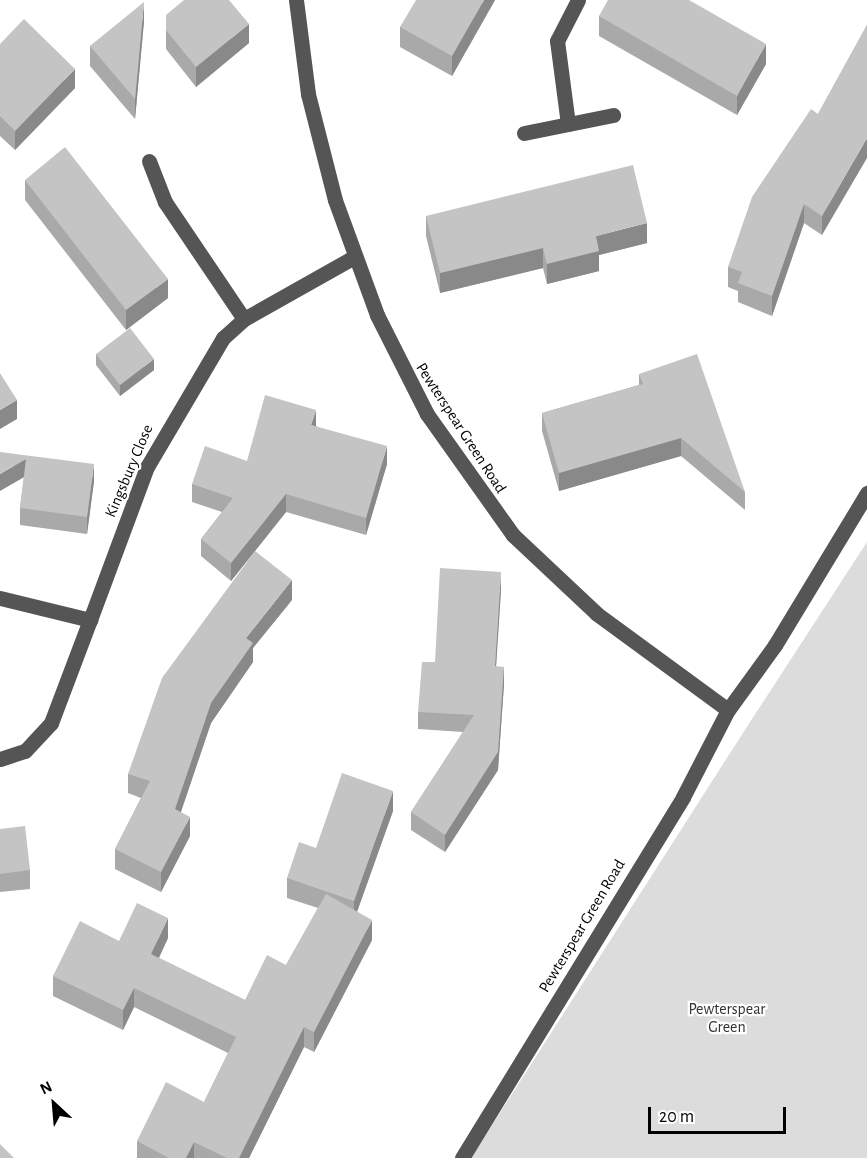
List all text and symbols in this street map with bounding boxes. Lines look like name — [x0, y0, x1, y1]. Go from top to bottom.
street label: Pewterspear Green Road — [412, 359, 510, 497]
street label: Kingsbury Close — [101, 422, 157, 520]
street label: Pewterspear Green Road — [535, 856, 629, 996]
park label: Pewterspear Green — [688, 999, 766, 1037]
north arrow — [24, 1074, 84, 1134]
text: N — [38, 1078, 55, 1097]
scale bar — [651, 1095, 789, 1133]
text: 20 m — [659, 1108, 694, 1126]

